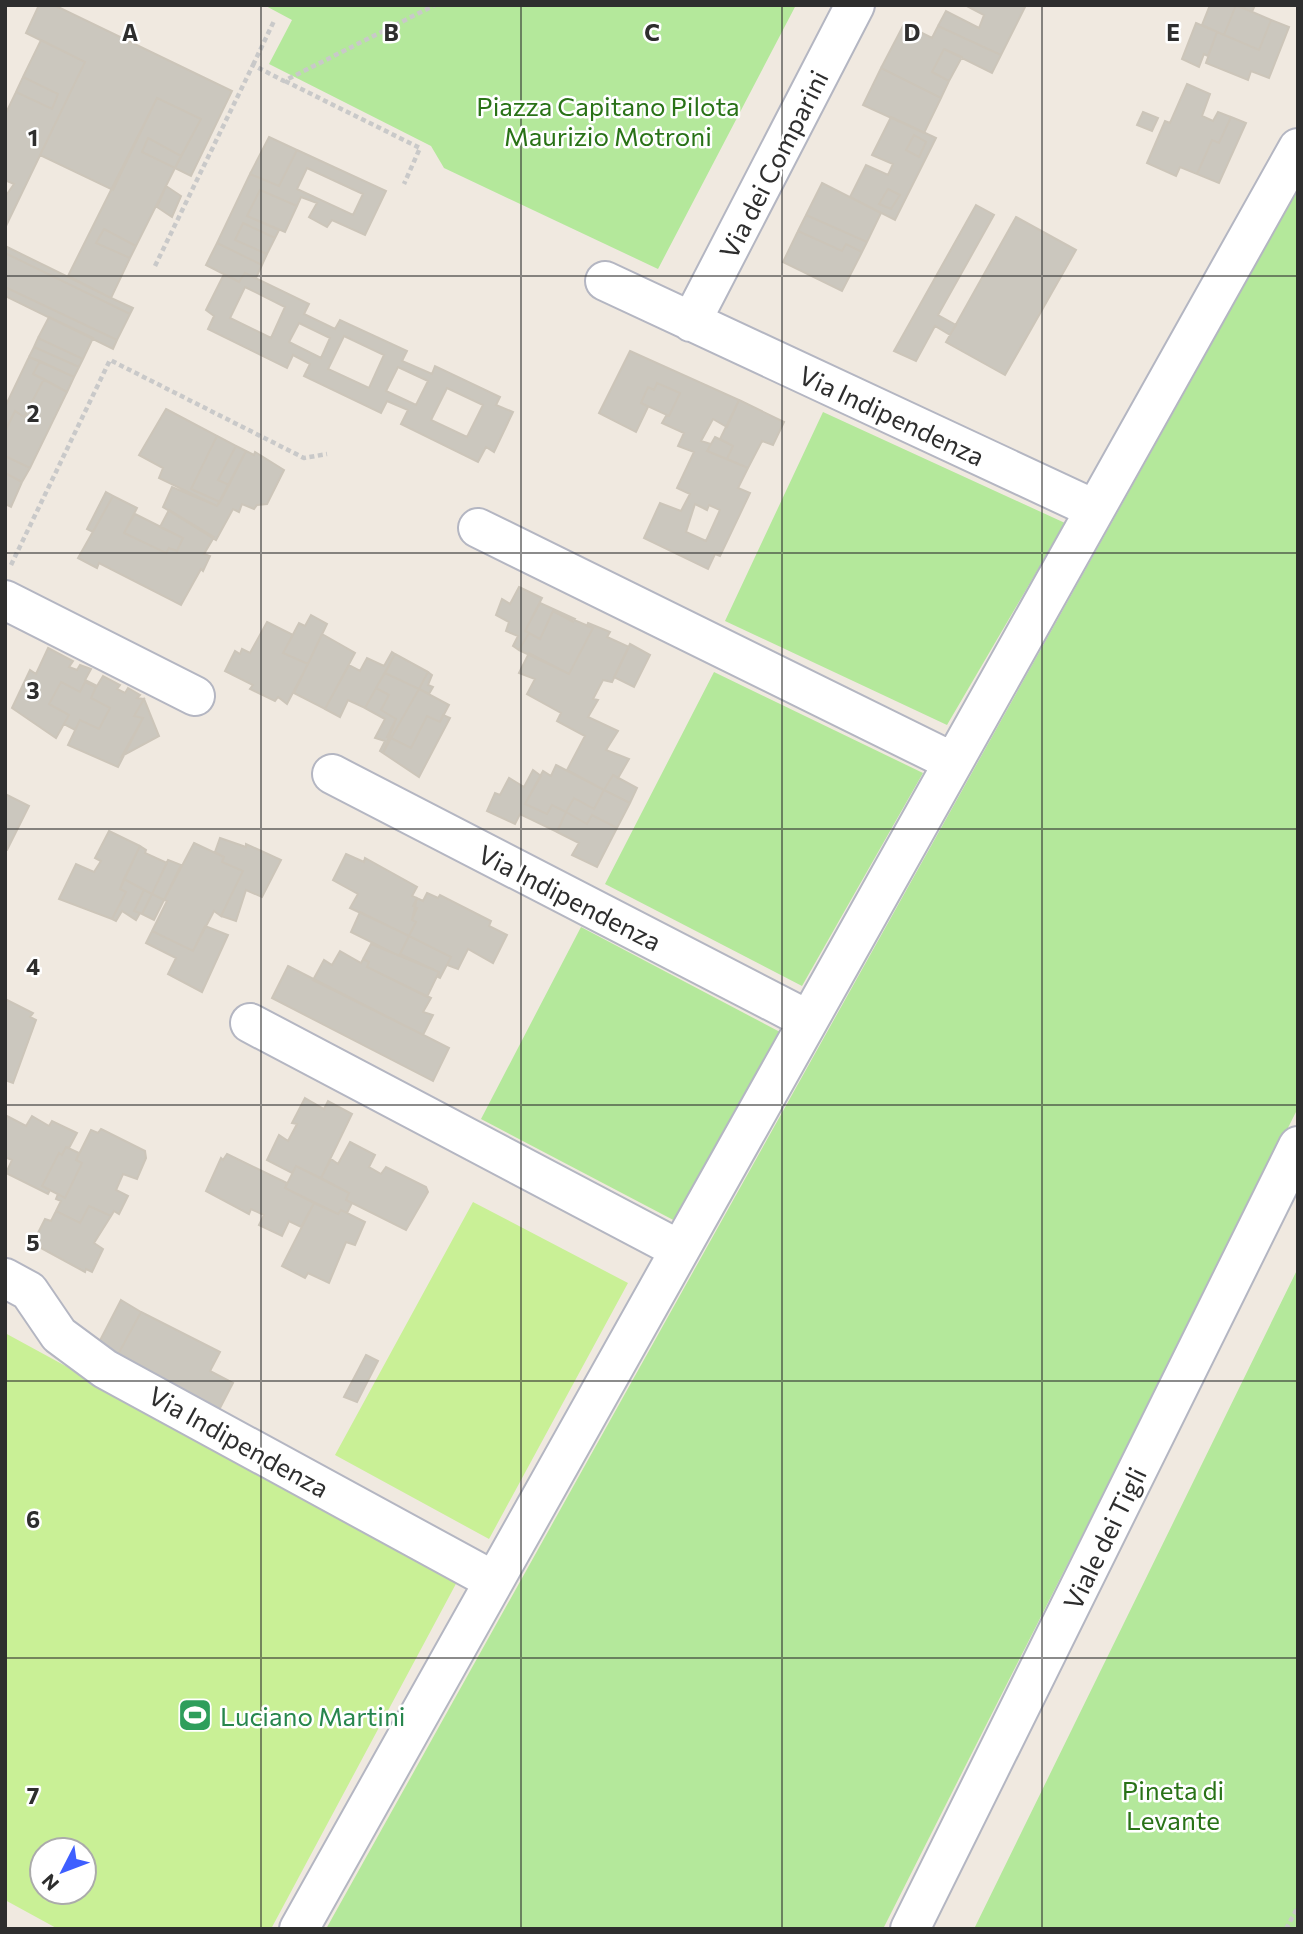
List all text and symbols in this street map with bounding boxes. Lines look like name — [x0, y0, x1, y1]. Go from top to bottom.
text: A — [122, 18, 139, 46]
text: B — [383, 18, 399, 46]
text: C — [644, 18, 660, 46]
text: D — [904, 18, 921, 46]
text: E — [1166, 18, 1180, 46]
street label: Via dei Comparini — [712, 65, 834, 263]
park label: Piazza Capitano Pilota Maurizio Motroni — [476, 90, 740, 151]
text: 1 — [28, 123, 38, 151]
street label: Via Indipendenza — [794, 358, 990, 472]
text: 2 — [26, 399, 40, 427]
text: 3 — [26, 676, 40, 704]
street label: Via Indipendenza — [473, 838, 667, 956]
text: 4 — [26, 952, 40, 980]
text: 5 — [26, 1228, 40, 1256]
street label: Via Indipendenza — [144, 1379, 334, 1503]
street label: Viale dei Tigli — [1056, 1462, 1152, 1614]
text: 6 — [26, 1505, 40, 1533]
sports icon: Luciano Martini — [176, 1696, 214, 1734]
place label: Luciano Martini — [220, 1700, 406, 1731]
park label: Pineta di Levante — [1122, 1774, 1224, 1835]
text: 7 — [27, 1781, 39, 1809]
north arrow — [28, 1836, 98, 1906]
text: N — [37, 1870, 63, 1896]

